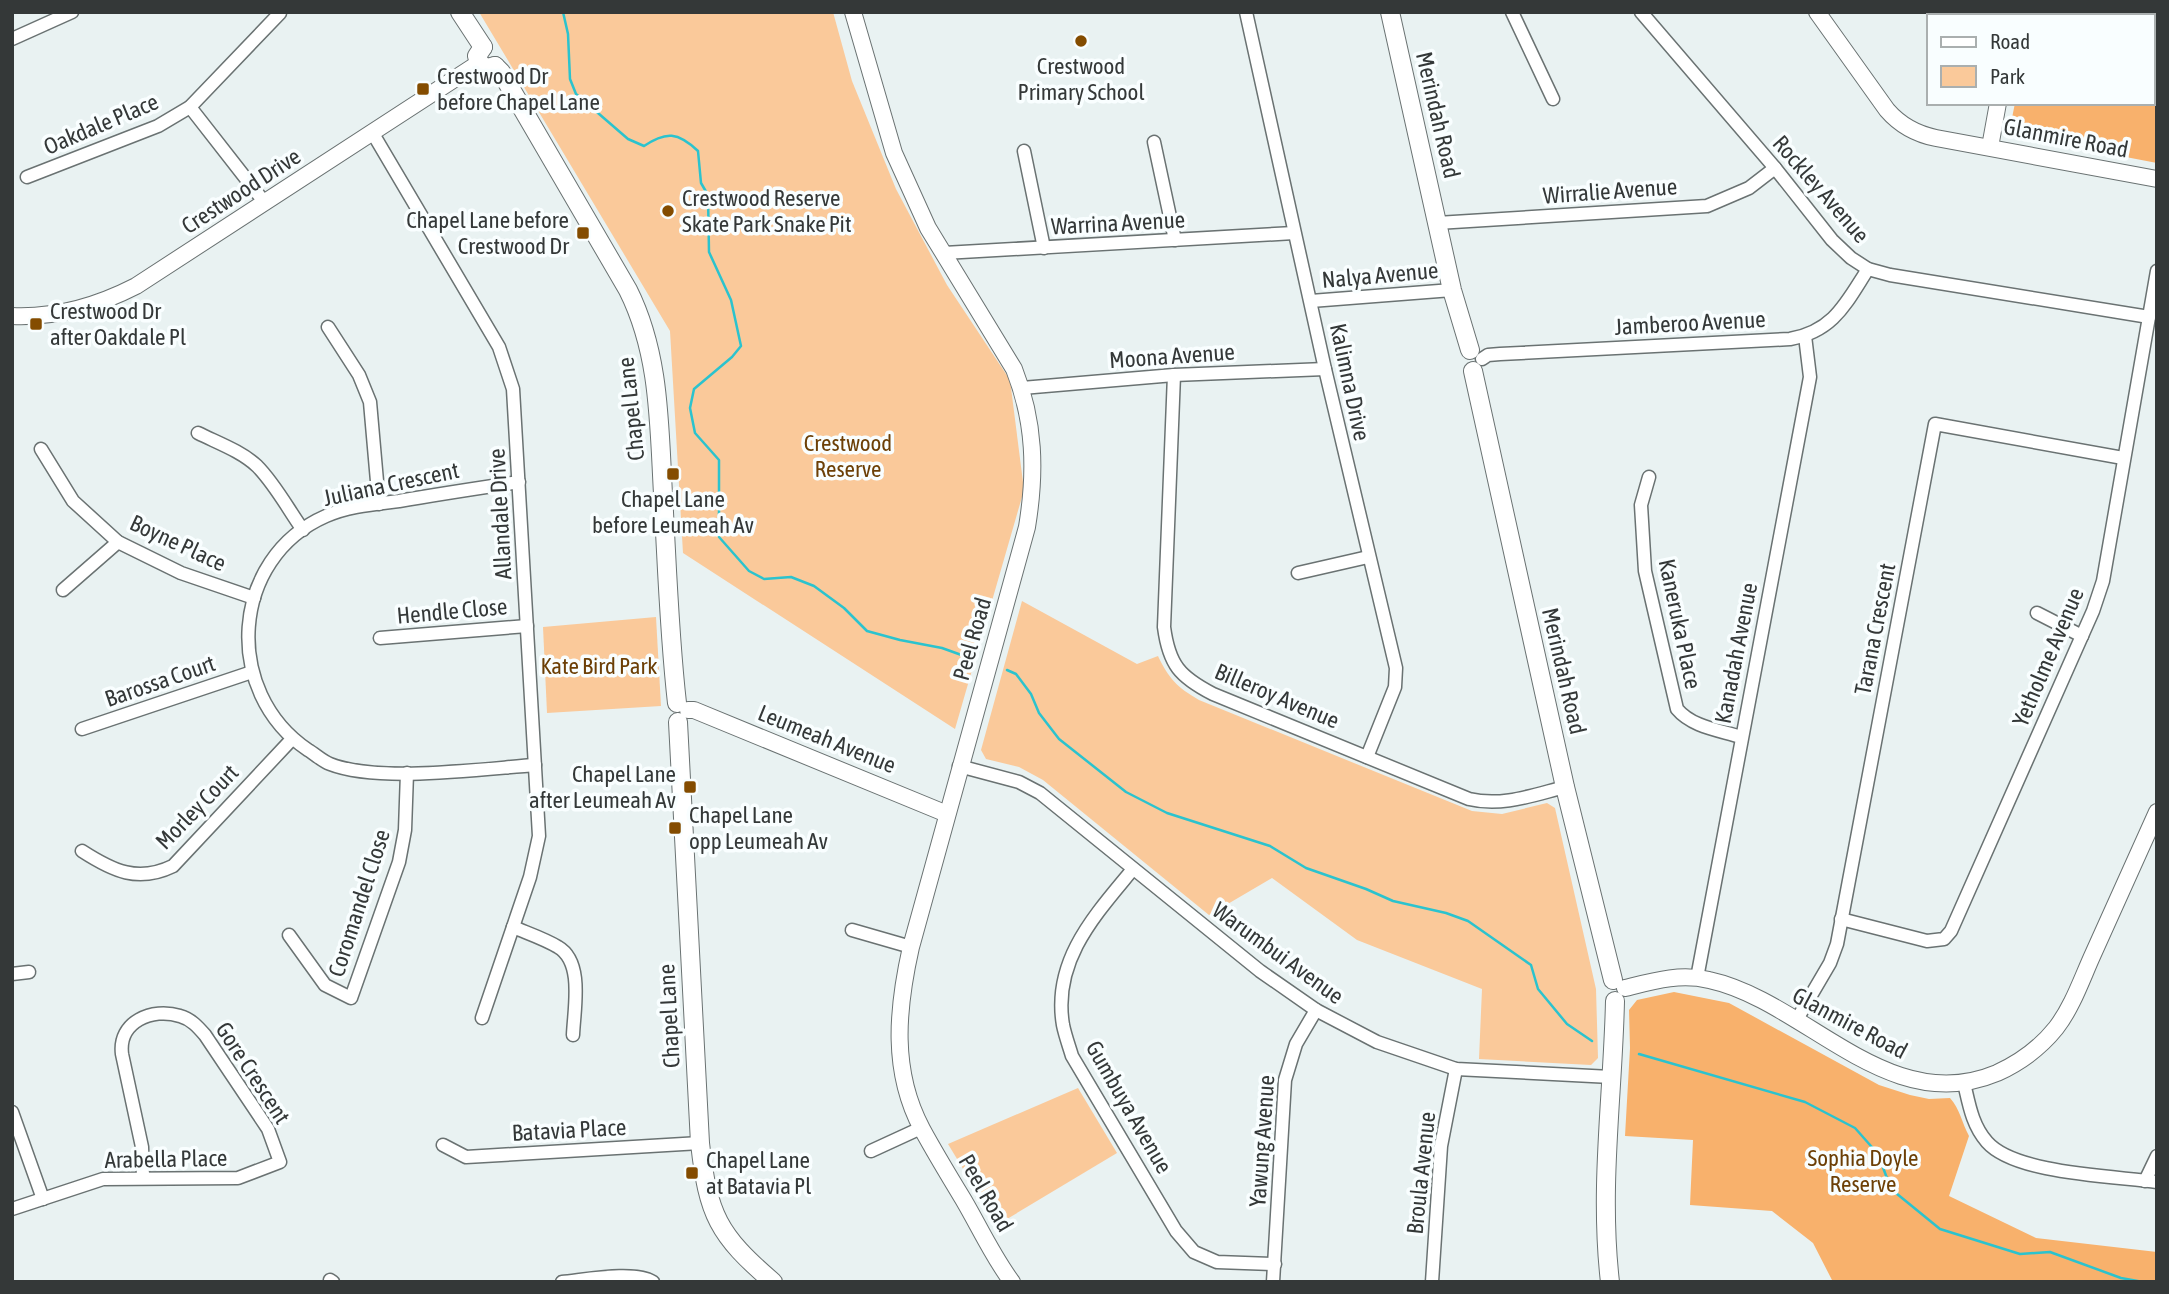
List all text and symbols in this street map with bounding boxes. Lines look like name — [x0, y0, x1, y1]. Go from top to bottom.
legend — [1927, 14, 2155, 105]
text: Road — [1990, 29, 2030, 53]
marker: Crestwood Primary School — [1073, 33, 1089, 49]
street label: Merindah Road — [1411, 49, 1465, 181]
place label: Crestwood Primary School — [1017, 53, 1145, 105]
place label: Crestwood Dr before Chapel Lane — [437, 63, 600, 115]
text: Park — [1990, 64, 2025, 88]
marker: Crestwood Dr before Chapel Lane — [415, 81, 431, 97]
street label: Oakdale Place — [40, 88, 162, 160]
street label: Glanmire Road — [2002, 113, 2130, 163]
street label: Rockley Avenue — [1767, 130, 1875, 248]
street label: Crestwood Drive — [177, 143, 305, 239]
street label: Wirralie Avenue — [1542, 173, 1678, 209]
place label: Crestwood Reserve Skate Park Snake Pit — [682, 185, 852, 237]
marker: Crestwood Reserve Skate Park Snake Pit — [660, 203, 676, 219]
place label: Chapel Lane before Crestwood Dr — [406, 207, 570, 259]
street label: Warrina Avenue — [1050, 207, 1186, 239]
marker: Chapel Lane before Crestwood Dr — [575, 225, 591, 241]
street label: Nalya Avenue — [1321, 257, 1439, 293]
place label: Crestwood Dr after Oakdale Pl — [50, 298, 186, 350]
street label: Jamberoo Avenue — [1614, 306, 1766, 340]
marker: Crestwood Dr after Oakdale Pl — [28, 316, 44, 332]
street label: Kalimna Drive — [1325, 321, 1375, 443]
street label: Moona Avenue — [1108, 339, 1236, 373]
street label: Chapel Lane — [613, 356, 649, 462]
park label: Crestwood Reserve — [804, 430, 892, 482]
street label: Allandale Drive — [484, 448, 516, 580]
street label: Juliana Crescent — [321, 457, 461, 511]
marker: Chapel Lane before Leumeah Av — [665, 466, 681, 482]
place label: Chapel Lane before Leumeah Av — [592, 486, 754, 538]
street label: Boyne Place — [126, 510, 230, 576]
street label: Kaneruka Place — [1654, 557, 1706, 691]
street label: Tarana Crescent — [1849, 561, 1901, 697]
street label: Kanadah Avenue — [1710, 580, 1762, 726]
street label: Yetholme Avenue — [2007, 584, 2089, 730]
street label: Hendle Close — [396, 593, 508, 629]
street label: Peel Road — [948, 595, 996, 683]
street label: Merindah Road — [1537, 605, 1591, 737]
street label: Barossa Court — [102, 650, 218, 712]
park label: Kate Bird Park — [541, 653, 657, 679]
street label: Billeroy Avenue — [1211, 658, 1343, 734]
street label: Leumeah Avenue — [754, 700, 900, 778]
street label: Morley Court — [150, 759, 244, 855]
place label: Chapel Lane after Leumeah Av — [529, 761, 676, 813]
marker: Chapel Lane after Leumeah Av — [682, 779, 698, 795]
place label: Chapel Lane opp Leumeah Av — [689, 802, 828, 854]
marker: Chapel Lane opp Leumeah Av — [667, 820, 683, 836]
street label: Coromandel Close — [323, 826, 395, 980]
street label: Warumbui Avenue — [1208, 897, 1348, 1009]
street label: Chapel Lane — [653, 963, 685, 1069]
street label: Glanmire Road — [1788, 982, 1912, 1064]
street label: Gore Crescent — [211, 1017, 295, 1129]
street label: Gumbuya Avenue — [1081, 1036, 1177, 1178]
street label: Yawung Avenue — [1244, 1074, 1280, 1208]
street label: Broula Avenue — [1402, 1110, 1440, 1236]
street label: Batavia Place — [511, 1114, 627, 1146]
street label: Arabella Place — [104, 1145, 228, 1173]
park label: Sophia Doyle Reserve — [1808, 1145, 1918, 1197]
place label: Chapel Lane at Batavia Pl — [706, 1147, 811, 1199]
street label: Peel Road — [953, 1150, 1019, 1236]
marker: Chapel Lane at Batavia Pl — [684, 1165, 700, 1181]

